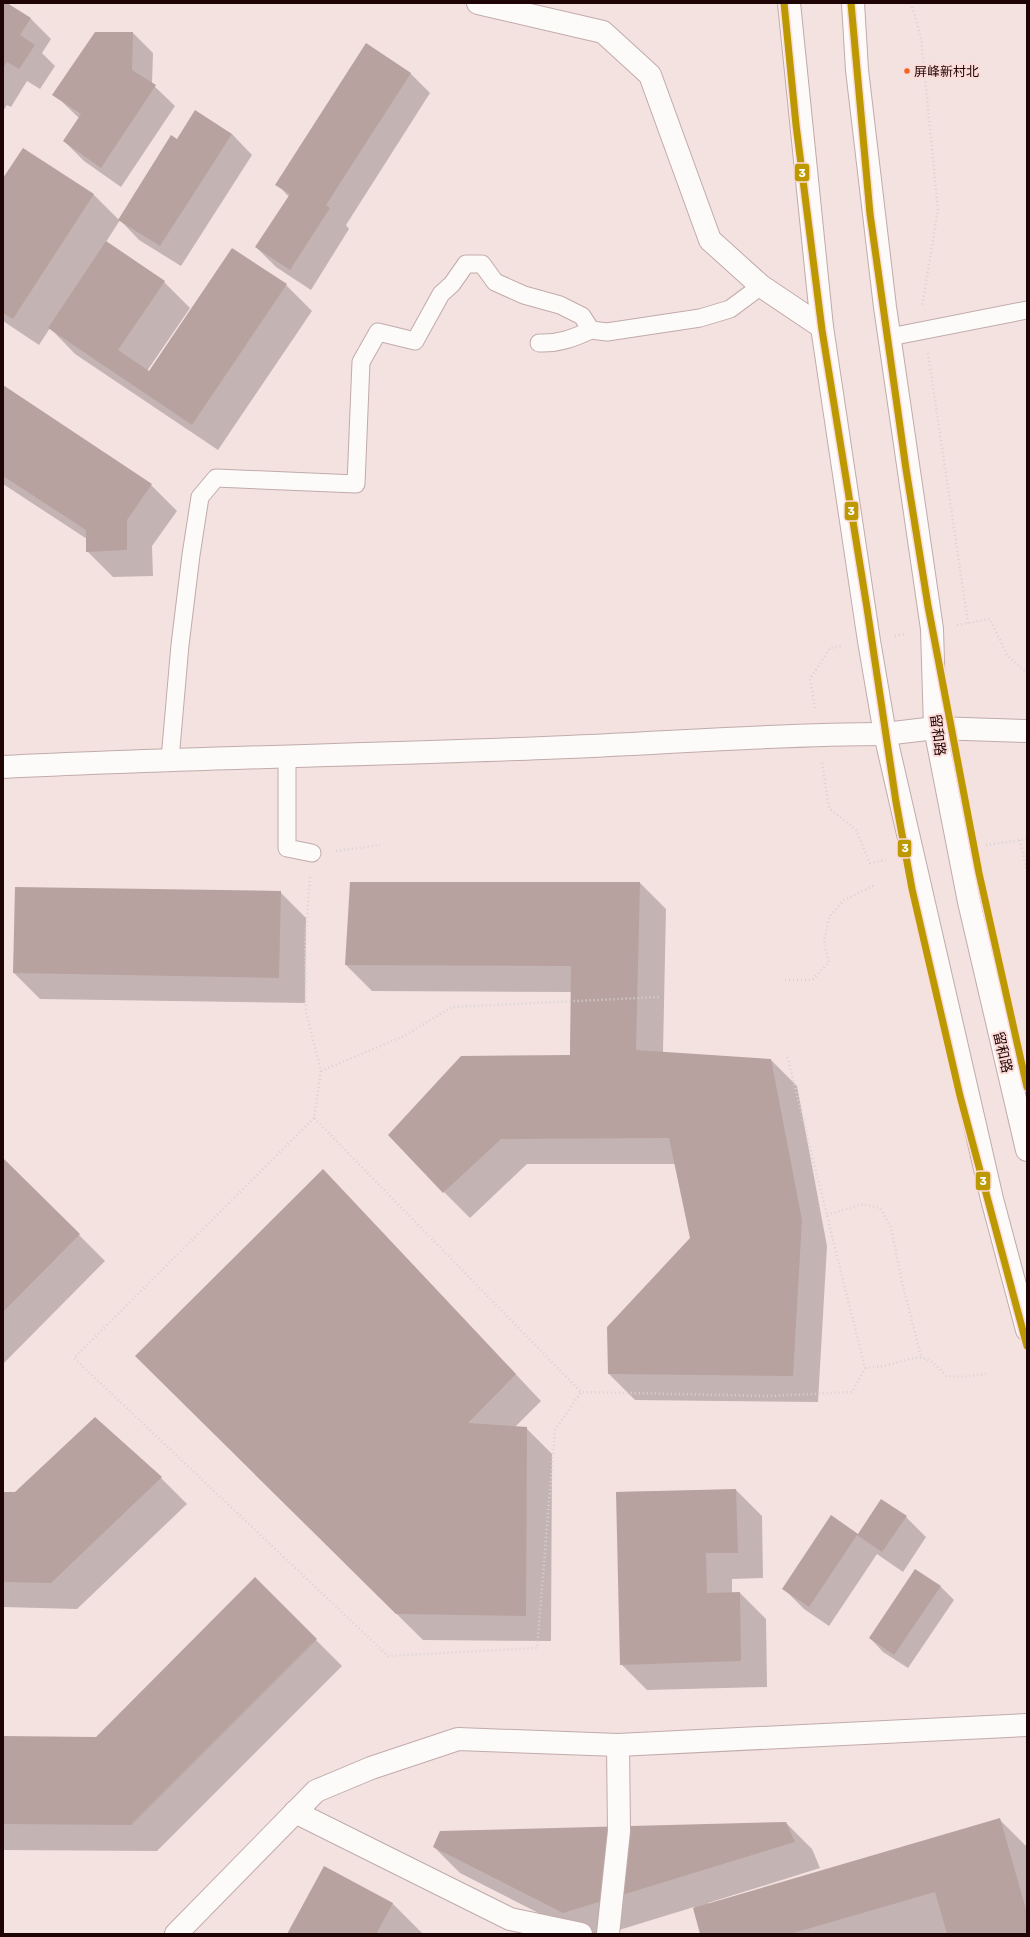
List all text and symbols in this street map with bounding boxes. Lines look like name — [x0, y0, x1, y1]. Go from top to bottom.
place label: 屏峰新村北 — [914, 64, 979, 79]
marker: 屏峰新村北 — [902, 66, 912, 76]
line badge: 3 — [794, 163, 810, 182]
text: 3 — [798, 167, 806, 180]
line badge: 3 — [844, 501, 859, 521]
text: 3 — [847, 505, 855, 518]
street label: 留和路 — [927, 713, 948, 757]
line badge: 3 — [897, 839, 912, 858]
text: 3 — [901, 842, 909, 855]
street label: 留和路 — [990, 1030, 1016, 1074]
line badge: 3 — [975, 1171, 991, 1191]
text: 3 — [979, 1175, 987, 1188]

